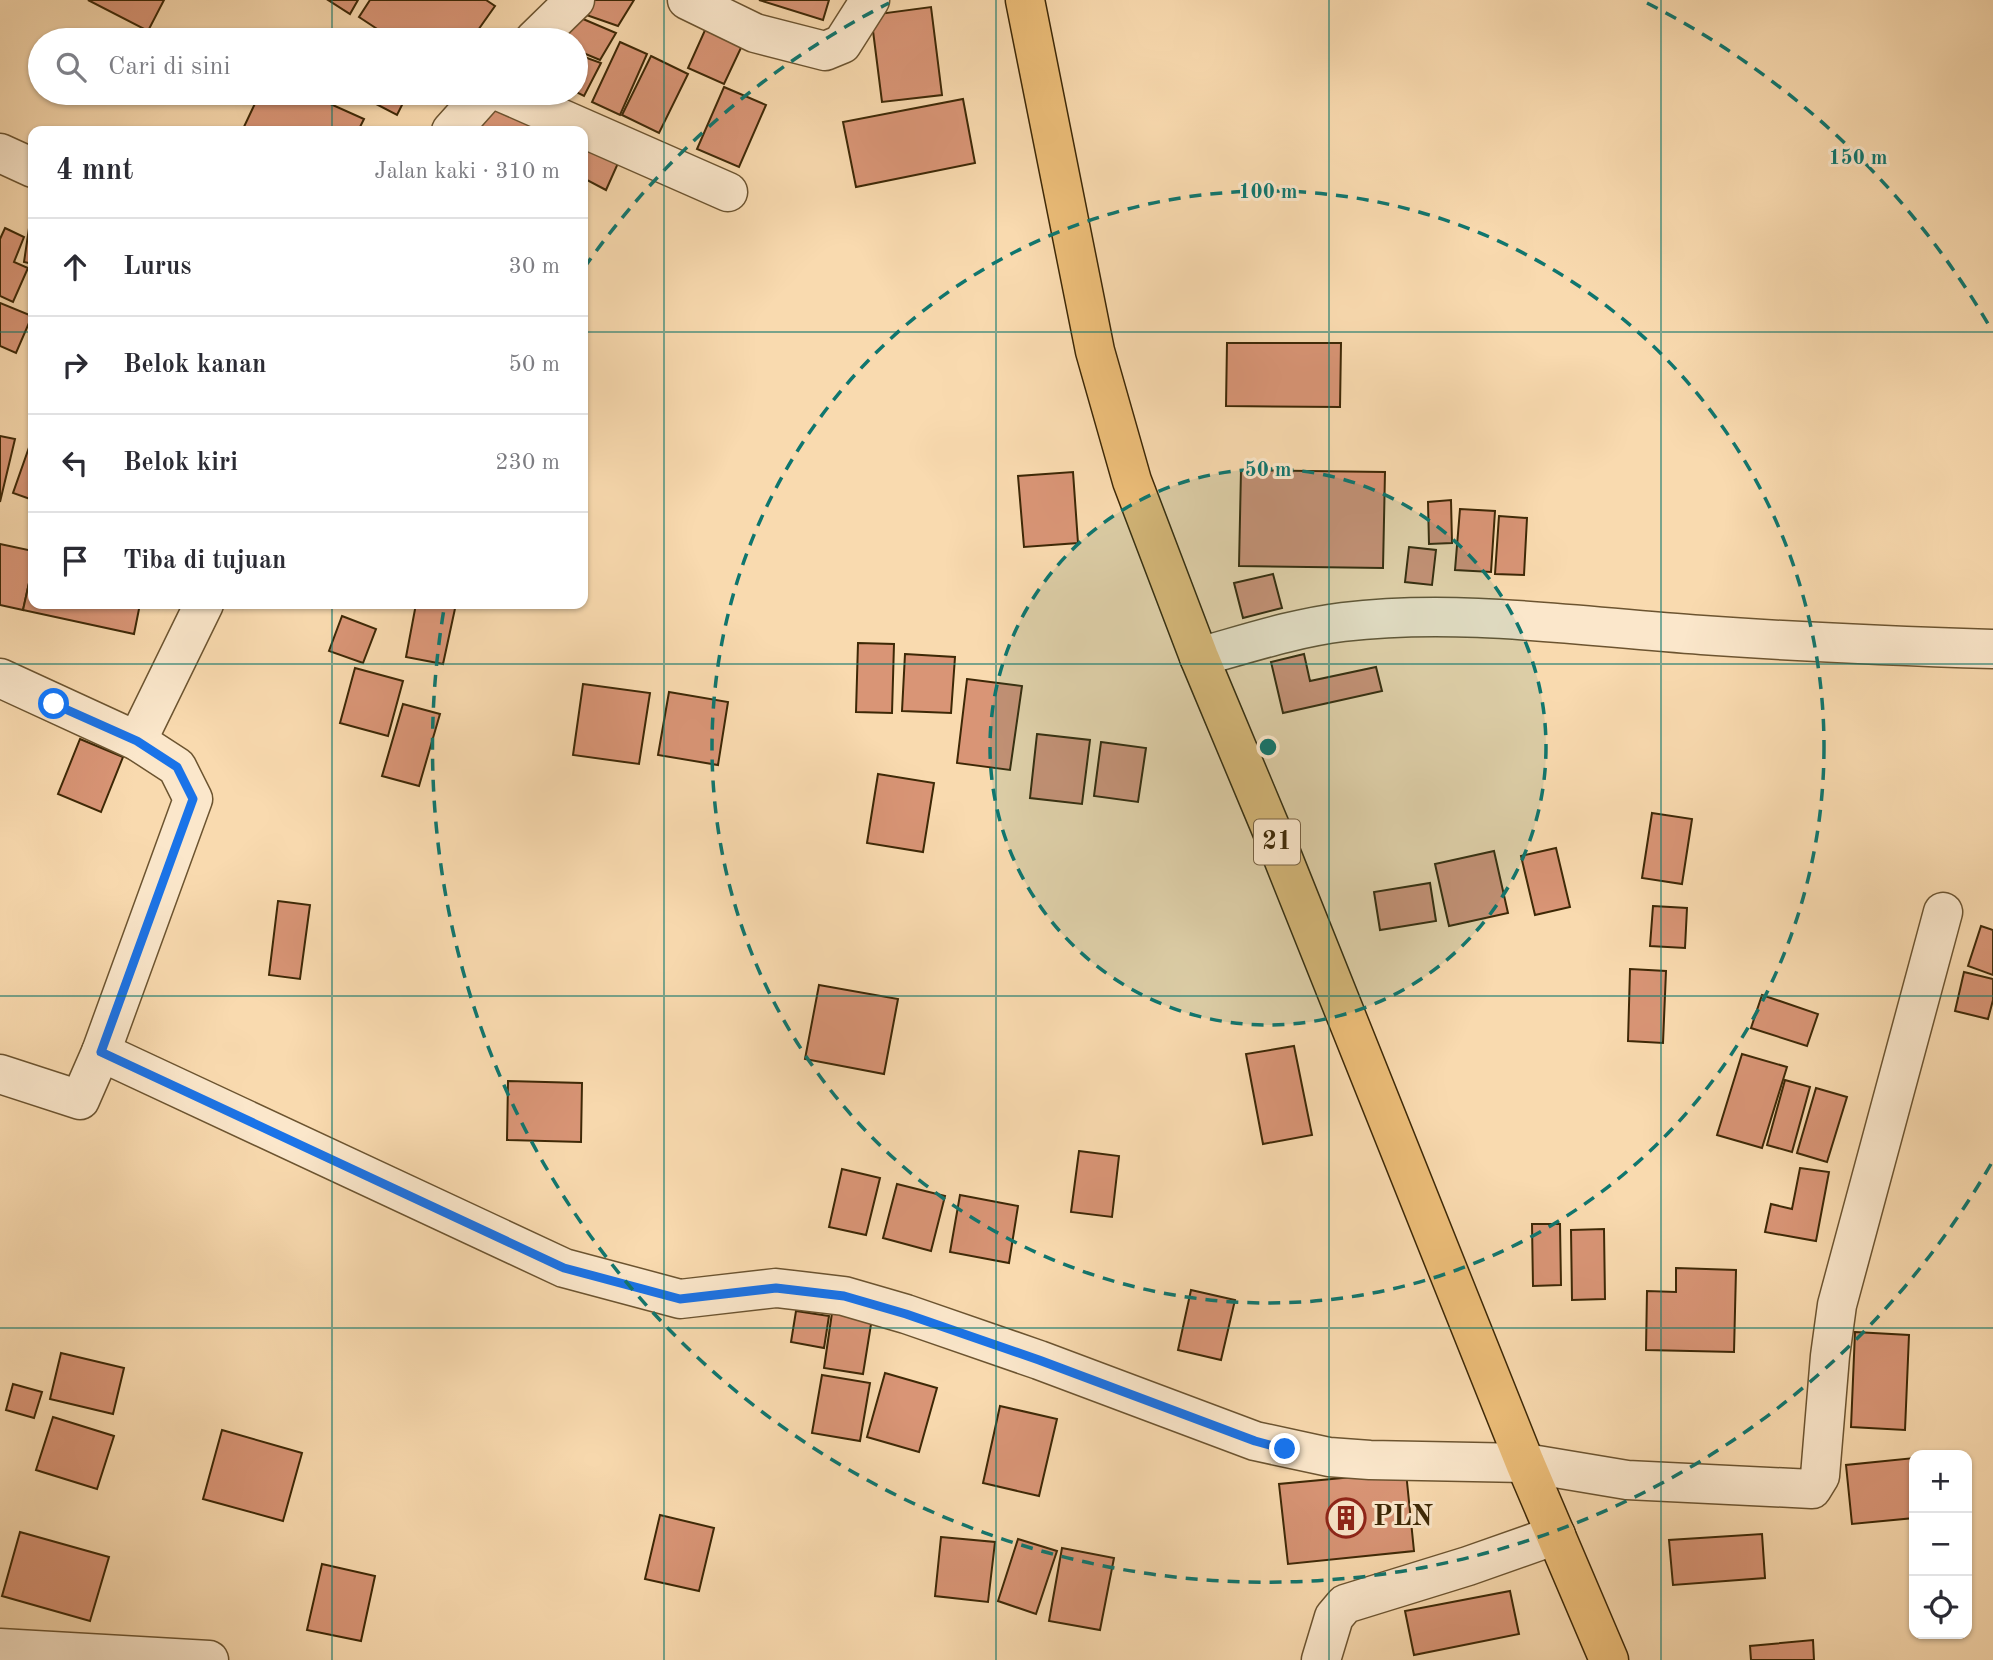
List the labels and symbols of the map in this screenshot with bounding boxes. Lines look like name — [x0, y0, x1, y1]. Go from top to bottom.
text: 150 m — [1828, 148, 1888, 169]
text: 100 m — [1238, 182, 1298, 203]
text: 50 m — [1244, 460, 1292, 481]
route start — [38, 688, 69, 719]
centre of rings — [1256, 735, 1280, 759]
road number: 21 — [1254, 820, 1300, 864]
route end — [1269, 1433, 1300, 1464]
building icon: PLN — [1325, 1497, 1367, 1539]
place label: PLN — [1373, 1504, 1433, 1532]

